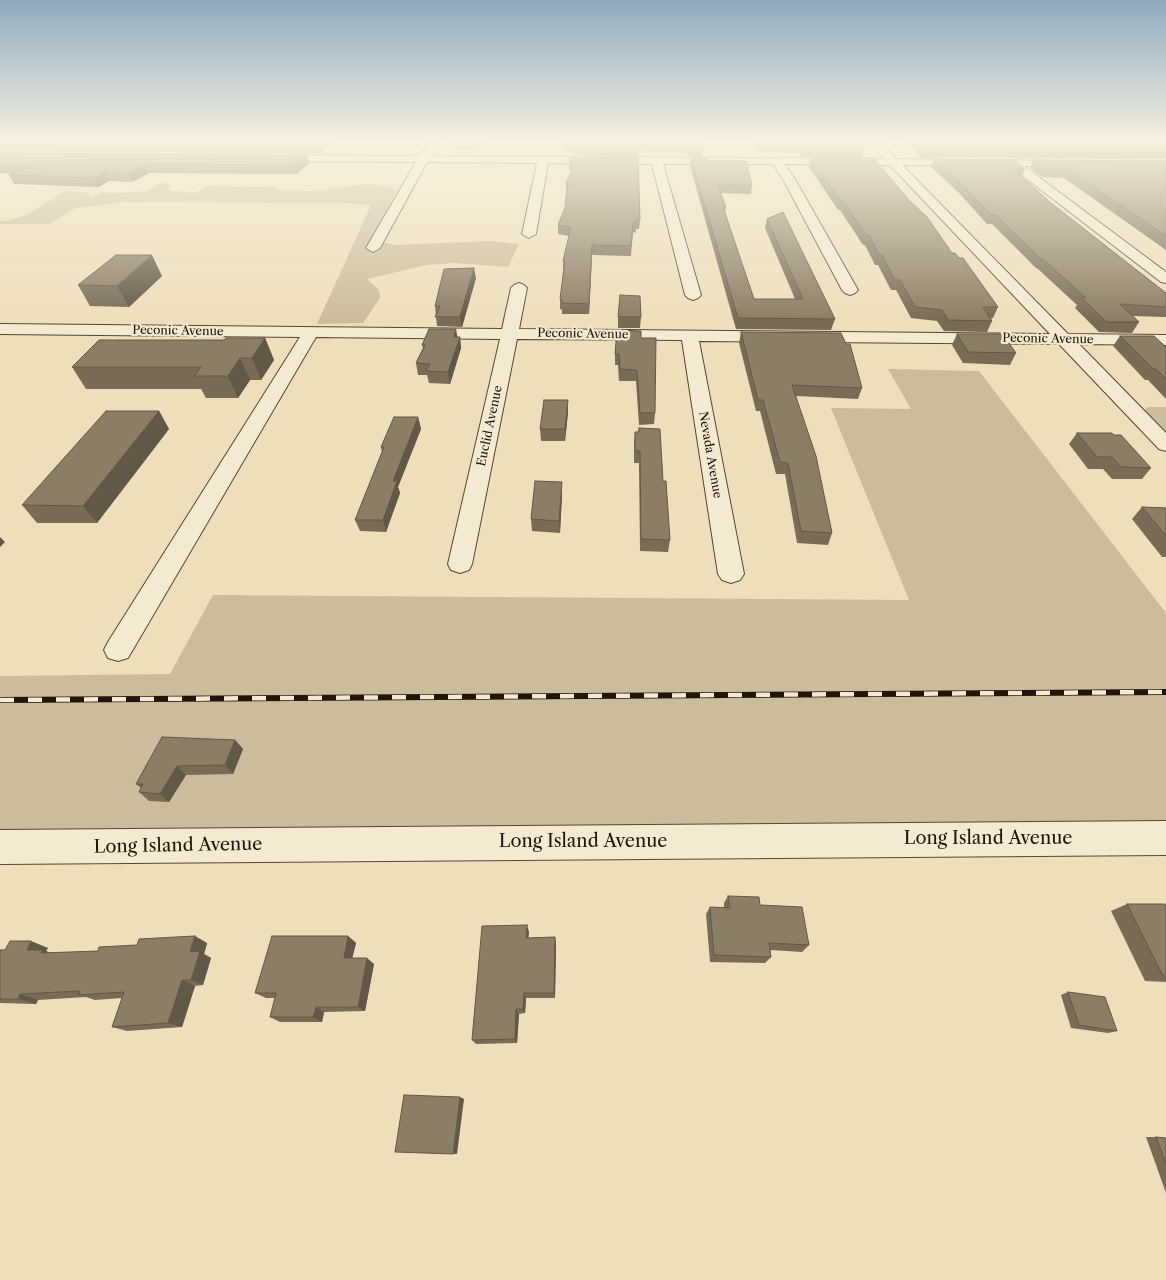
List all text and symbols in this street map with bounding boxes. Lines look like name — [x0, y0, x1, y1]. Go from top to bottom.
street label: Peconic Avenue — [132, 323, 224, 339]
street label: Peconic Avenue — [537, 326, 629, 342]
street label: Peconic Avenue — [1002, 331, 1094, 347]
street label: Euclid Avenue — [474, 384, 506, 468]
street label: Nevada Avenue — [695, 410, 725, 500]
street label: Long Island Avenue — [904, 828, 1072, 850]
street label: Long Island Avenue — [499, 831, 667, 853]
street label: Long Island Avenue — [93, 834, 263, 858]

